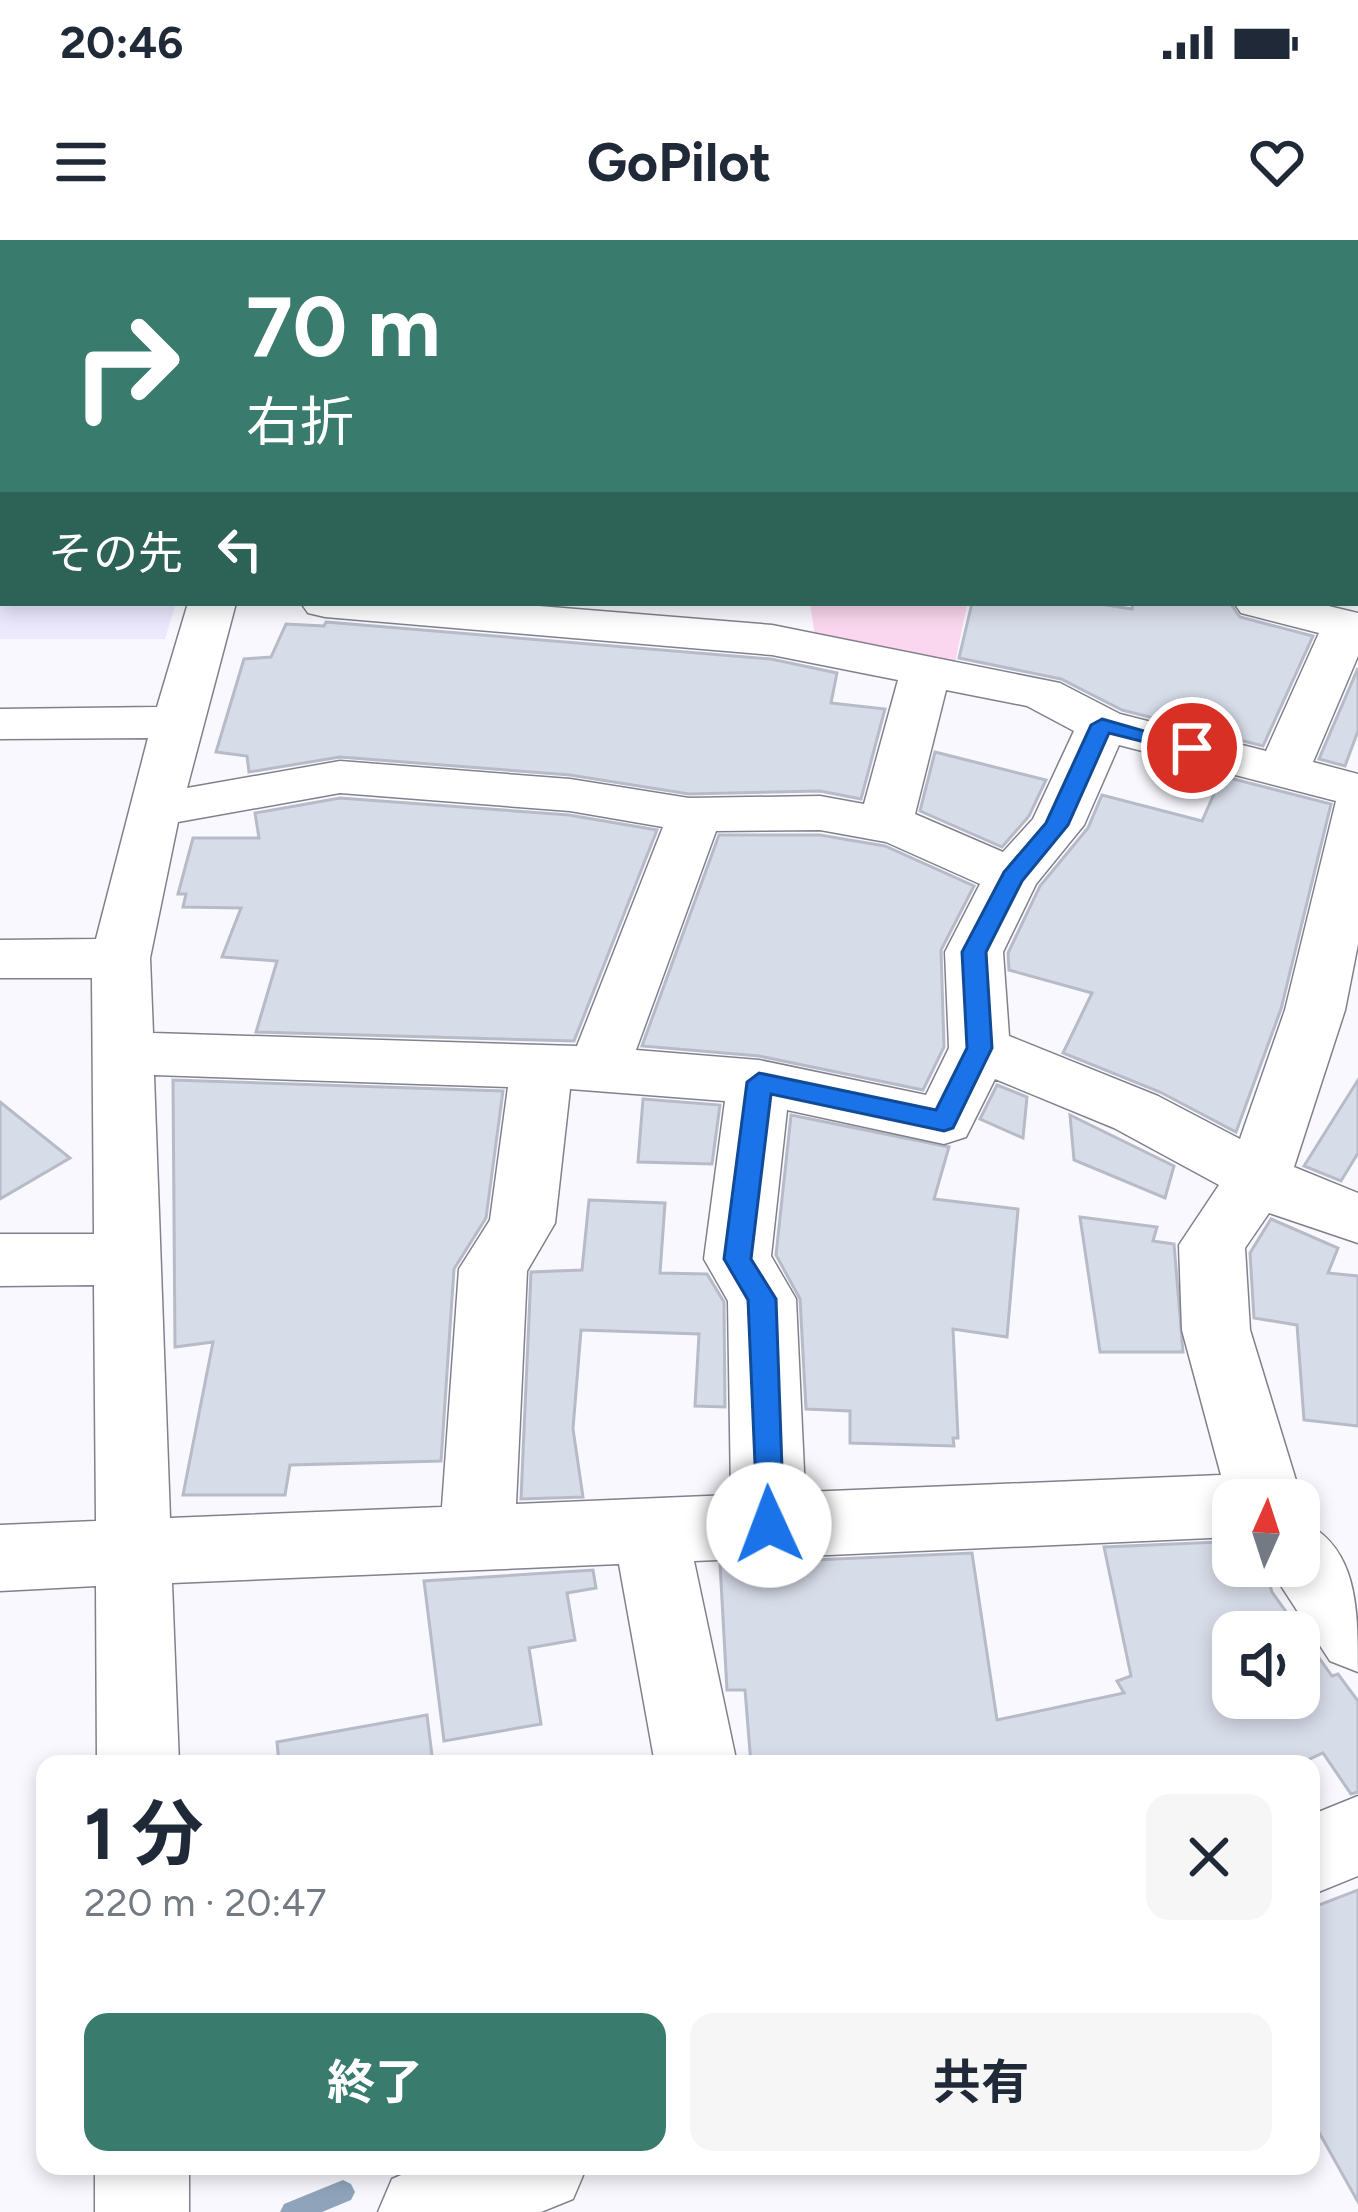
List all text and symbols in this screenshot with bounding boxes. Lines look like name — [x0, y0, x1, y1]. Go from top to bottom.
text: 20:46 — [60, 15, 183, 69]
icon: menu — [48, 129, 114, 195]
icon: heart — [1244, 129, 1310, 195]
text: GoPilot — [587, 130, 771, 195]
text: 70 m — [246, 276, 440, 377]
icon: right — [48, 288, 204, 444]
text: 右折 — [246, 390, 354, 455]
icon: left — [207, 516, 273, 582]
text: その先 — [48, 526, 183, 580]
pin — [1141, 697, 1243, 799]
icon: arrive — [1159, 715, 1225, 781]
position arrow — [706, 1462, 832, 1588]
north arrow — [1212, 1479, 1320, 1587]
map controls — [1212, 1479, 1320, 1719]
button: sound — [1212, 1611, 1320, 1719]
text: 1 分 — [84, 1791, 204, 1877]
button: close — [1146, 1794, 1272, 1920]
text: 220 m · 20:47 — [84, 1879, 326, 1926]
button: 終了 — [84, 2013, 666, 2151]
button: 共有 — [690, 2013, 1272, 2151]

